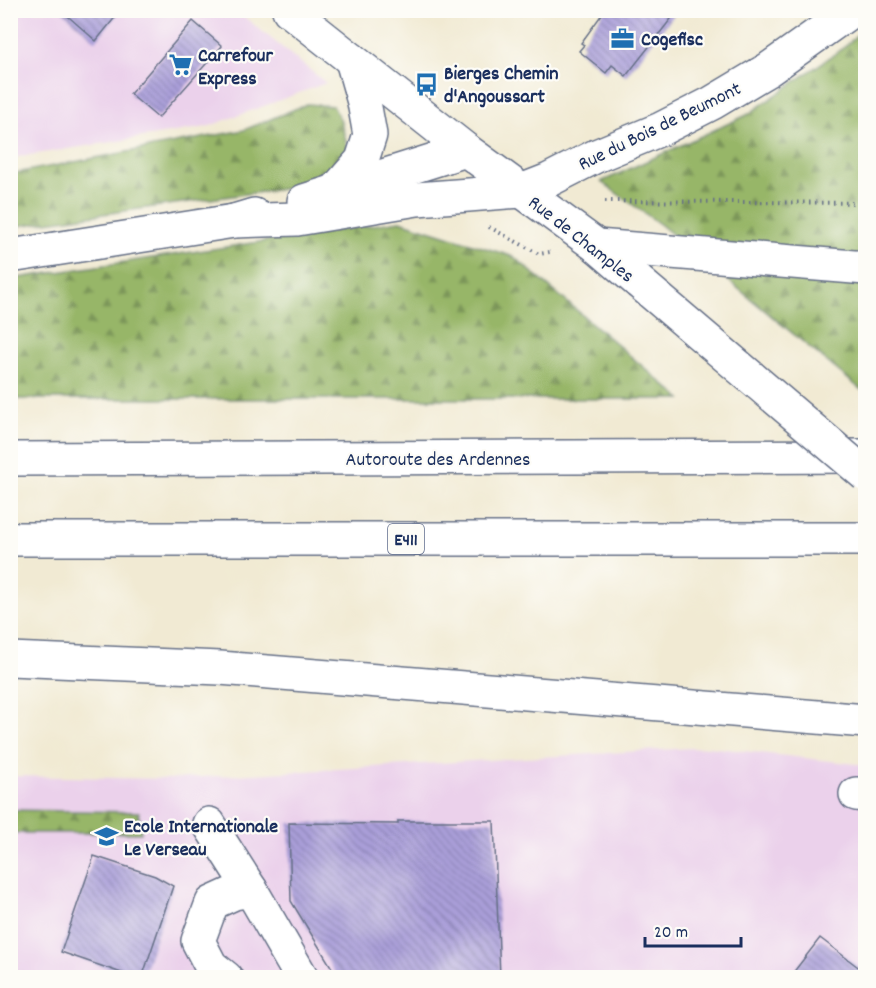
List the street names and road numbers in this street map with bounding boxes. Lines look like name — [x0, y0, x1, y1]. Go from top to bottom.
street label: Rue du Bois de Beumont — [574, 76, 747, 179]
street label: Rue de Champles — [521, 190, 639, 291]
street label: Autoroute des Ardennes — [346, 447, 530, 475]
road number: E411 — [388, 524, 424, 554]

